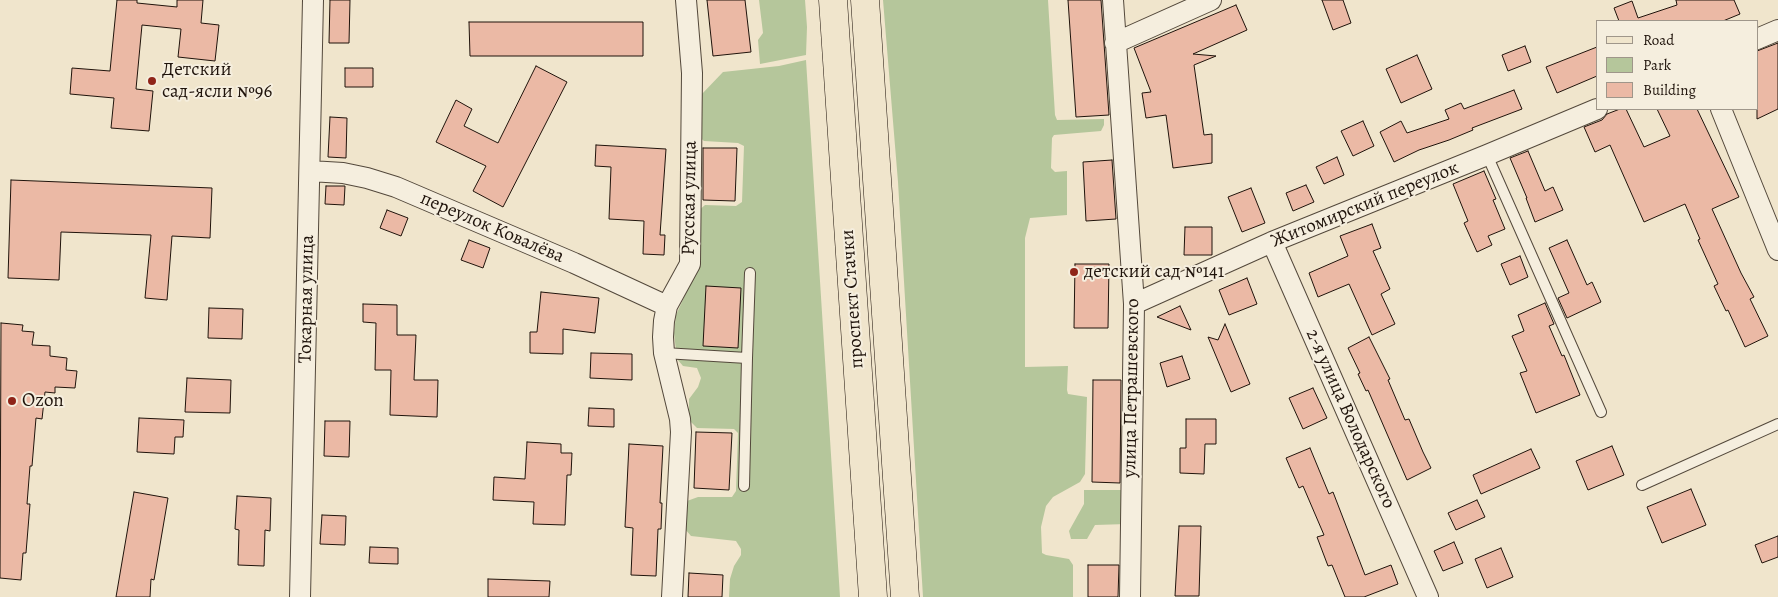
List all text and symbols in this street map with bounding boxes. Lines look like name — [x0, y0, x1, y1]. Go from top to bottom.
legend — [1596, 20, 1758, 110]
text: Road — [1643, 30, 1674, 50]
text: Park — [1643, 55, 1671, 75]
place label: Детский сад-ясли №96 — [162, 59, 272, 103]
marker: Детский сад-ясли №96 — [146, 75, 158, 87]
text: Building — [1643, 80, 1696, 100]
street label: Русская улица — [678, 140, 702, 256]
street label: Житомирский переулок — [1268, 157, 1462, 253]
street label: переулок Ковалёва — [417, 187, 567, 269]
street label: проспект Стачки — [837, 229, 869, 369]
street label: Токарная улица — [294, 235, 320, 363]
place label: детский сад №141 — [1084, 261, 1224, 283]
marker: детский сад №141 — [1068, 266, 1080, 278]
street label: улица Петрашевского — [1119, 298, 1145, 478]
street label: 2-я улица Володарского — [1300, 326, 1400, 512]
place label: Ozon — [22, 390, 64, 412]
marker: Ozon — [6, 395, 18, 407]

